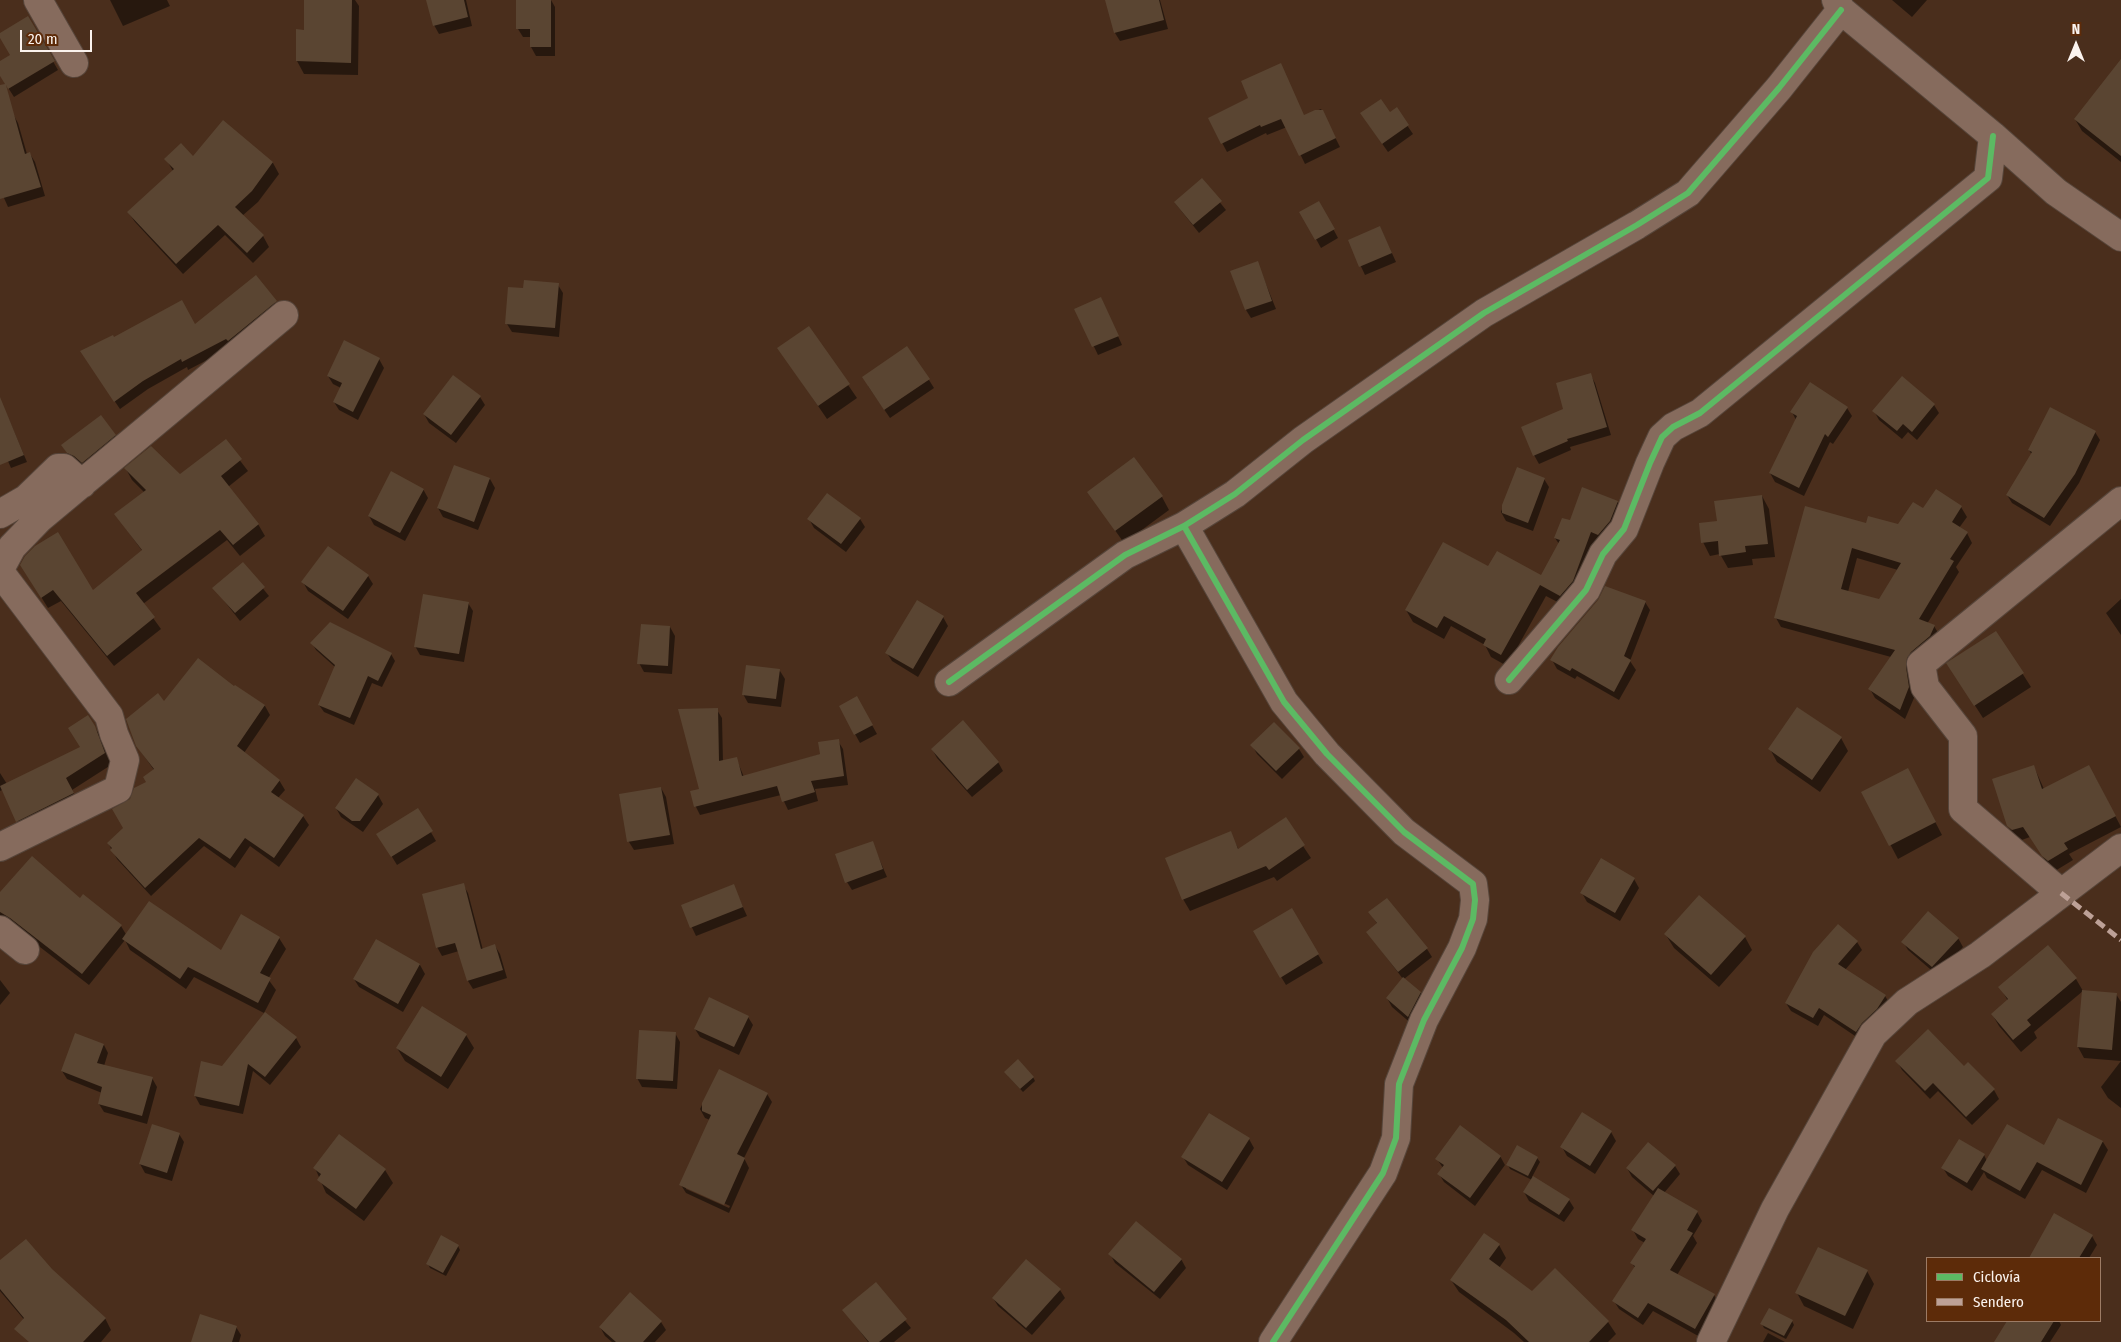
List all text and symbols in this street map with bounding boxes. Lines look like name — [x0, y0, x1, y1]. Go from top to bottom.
scale bar — [22, 20, 95, 52]
north arrow — [2051, 20, 2101, 70]
text: N — [2072, 21, 2080, 38]
text: 20 m — [28, 30, 58, 48]
legend — [1926, 1257, 2101, 1322]
text: Ciclovía — [1973, 1268, 2020, 1286]
text: Sendero — [1973, 1293, 2024, 1311]

